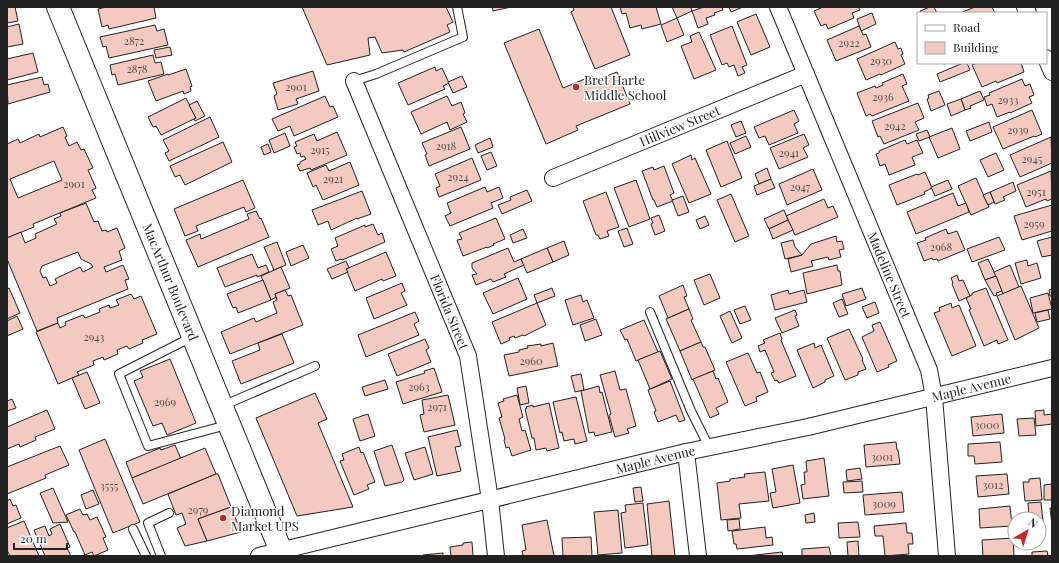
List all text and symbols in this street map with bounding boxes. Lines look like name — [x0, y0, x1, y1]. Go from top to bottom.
legend — [917, 12, 1047, 64]
text: Road — [953, 19, 980, 35]
house number: 2872 — [124, 33, 144, 48]
house number: 2922 — [838, 35, 860, 50]
text: Building — [953, 39, 999, 55]
house number: 2930 — [870, 53, 893, 68]
house number: 2878 — [126, 61, 148, 76]
place label: Bret Harte Middle School — [584, 71, 667, 103]
house number: 2901 — [285, 79, 307, 94]
marker: Bret Harte Middle School — [571, 82, 581, 92]
house number: 2936 — [872, 89, 894, 104]
house number: 2933 — [998, 92, 1018, 107]
street label: Hillview Street — [637, 101, 723, 150]
house number: 2942 — [884, 118, 906, 133]
house number: 2939 — [1007, 122, 1029, 137]
house number: 2918 — [436, 138, 457, 153]
house number: 2915 — [310, 142, 330, 157]
house number: 2941 — [779, 145, 799, 160]
house number: 2945 — [1022, 151, 1043, 166]
house number: 2924 — [447, 169, 469, 184]
house number: 2921 — [323, 171, 343, 186]
house number: 2901 — [63, 176, 85, 191]
house number: 2947 — [790, 179, 811, 194]
house number: 2951 — [1026, 184, 1046, 199]
house number: 2959 — [1023, 216, 1045, 231]
street label: MacArthur Boulevard — [139, 220, 203, 343]
street label: Madeline Street — [864, 229, 915, 321]
house number: 2968 — [930, 239, 952, 254]
street label: Florida Street — [427, 272, 473, 352]
house number: 2943 — [83, 329, 105, 344]
house number: 2960 — [519, 353, 543, 368]
street label: Maple Avenue — [930, 369, 1013, 405]
house number: 2963 — [408, 379, 430, 394]
house number: 2969 — [154, 394, 176, 409]
house number: 2971 — [427, 399, 447, 414]
house number: 3000 — [975, 417, 1000, 432]
street label: Maple Avenue — [614, 441, 697, 477]
house number: 3001 — [871, 449, 893, 464]
house number: 3012 — [983, 477, 1003, 492]
house number: 3555 — [100, 478, 119, 493]
house number: 3009 — [872, 496, 896, 511]
house number: 2979 — [188, 502, 209, 517]
place label: Diamond Market UPS — [231, 502, 299, 534]
north arrow — [1007, 511, 1047, 551]
marker: Diamond Market UPS — [218, 513, 228, 523]
text: N — [1026, 514, 1041, 531]
scale bar — [14, 525, 67, 551]
text: 20 m — [20, 530, 47, 546]

